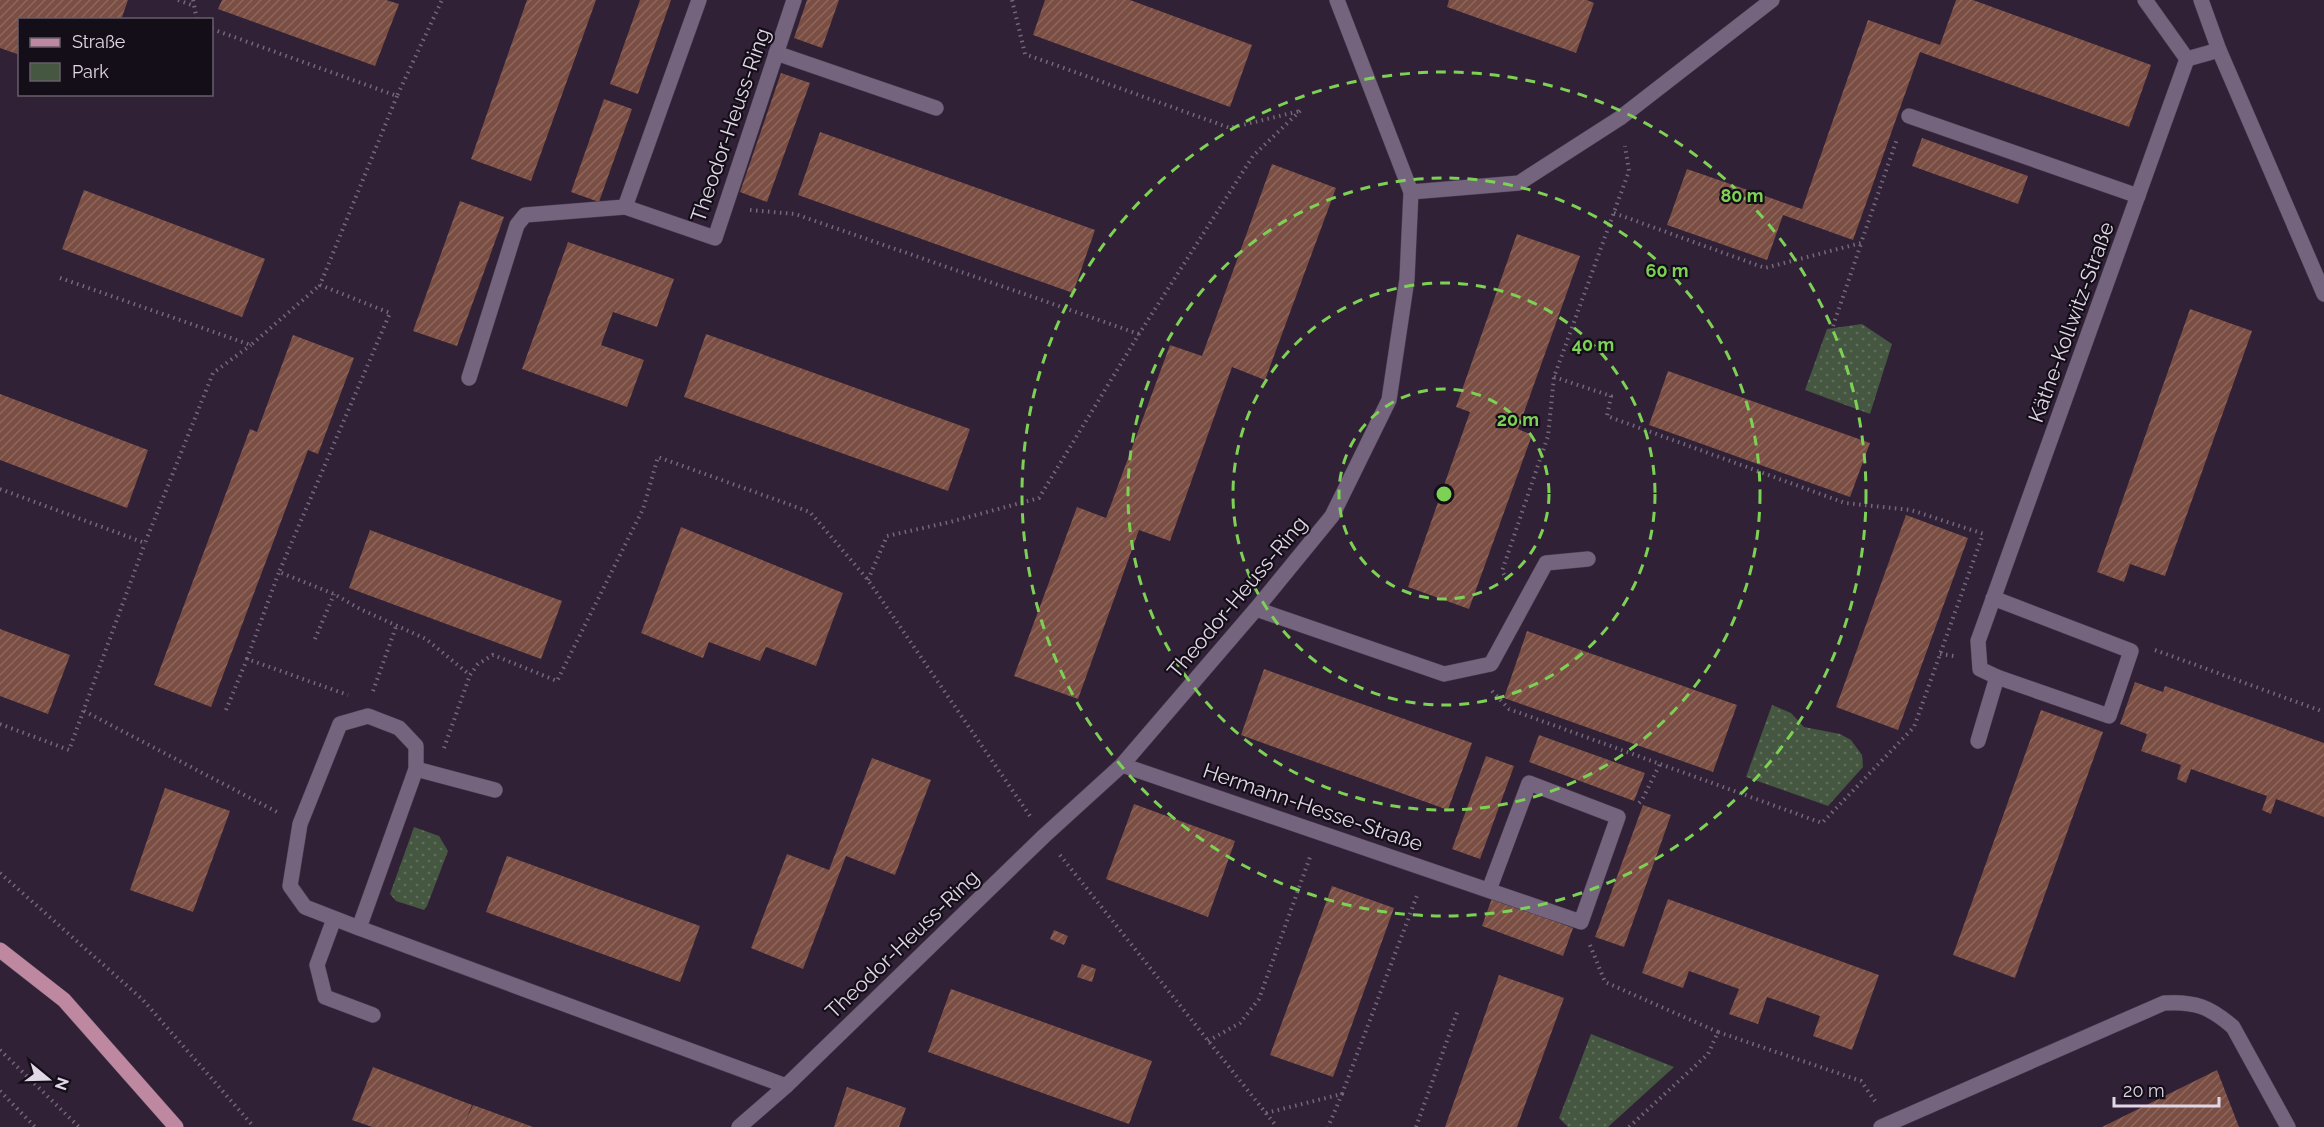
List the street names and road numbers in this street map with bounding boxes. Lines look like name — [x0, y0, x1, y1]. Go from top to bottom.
street label: Theodor-Heuss-Ring — [685, 25, 775, 225]
street label: Käthe-Kollwitz-Straße — [2023, 218, 2119, 426]
street label: Theodor-Heuss-Ring — [1162, 511, 1312, 683]
street label: Hermann-Hesse-Straße — [1200, 758, 1426, 856]
street label: Theodor-Heuss-Ring — [820, 864, 984, 1024]

